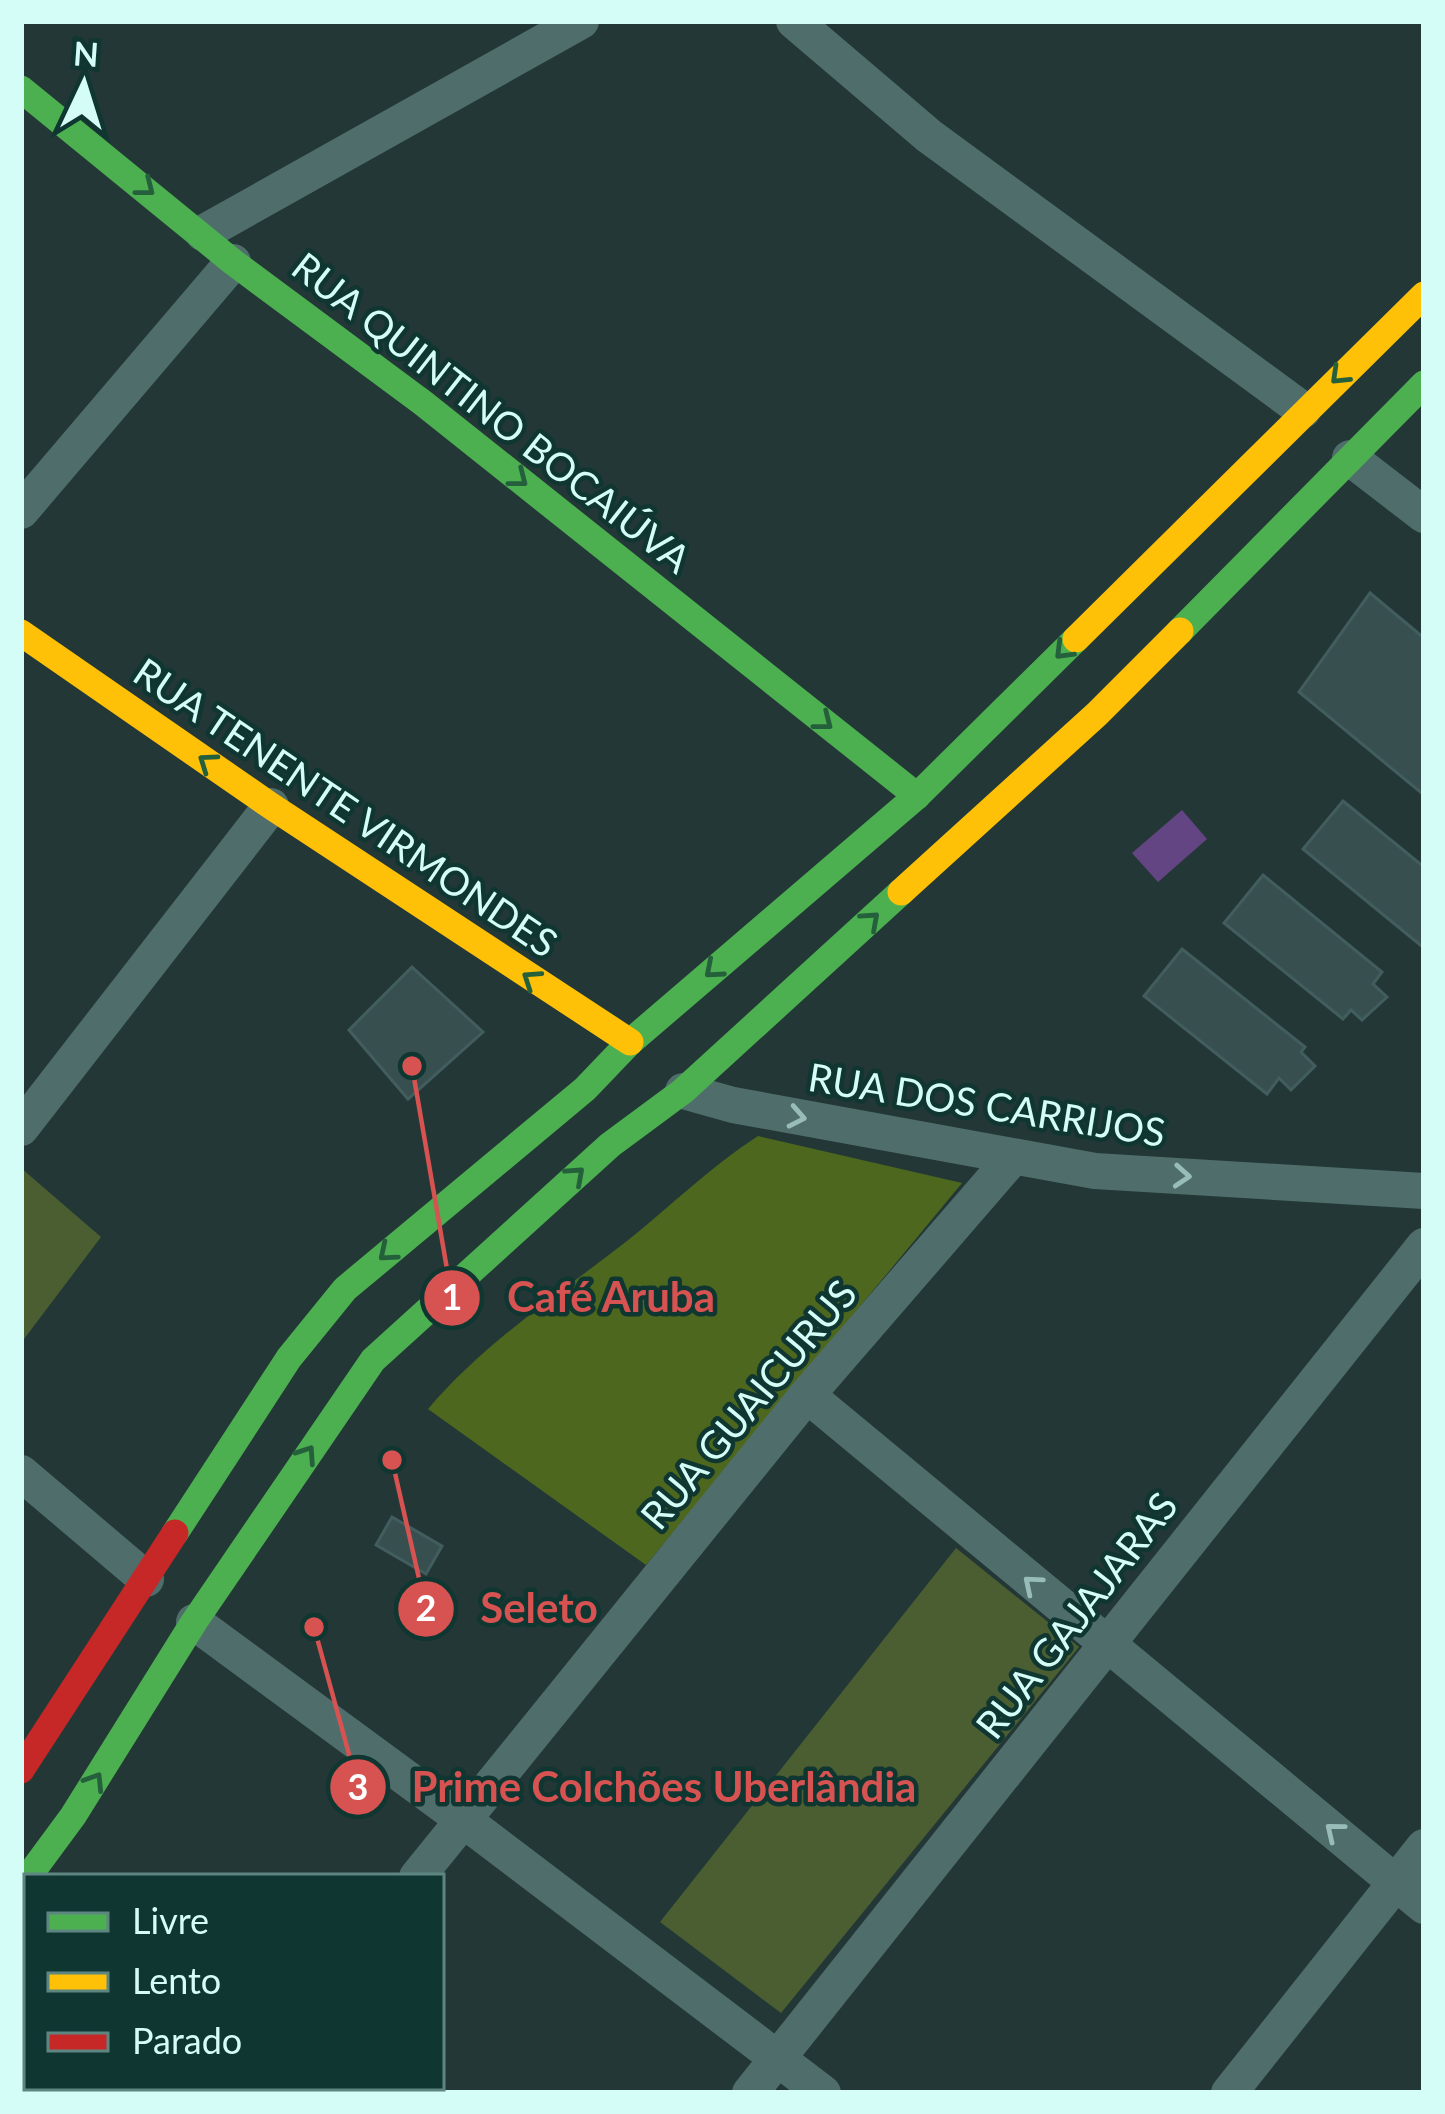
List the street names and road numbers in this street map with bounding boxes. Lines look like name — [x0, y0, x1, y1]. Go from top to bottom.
street label: RUA QUINTINO BOCAIÚVA — [284, 242, 701, 582]
street label: RUA TENENTE VIRMONDES — [126, 648, 566, 966]
street label: RUA DOS CARRIJOS — [805, 1053, 1169, 1155]
street label: RUA GUAICURUS — [631, 1270, 865, 1538]
street label: RUA GAJAJARAS — [966, 1483, 1186, 1747]

